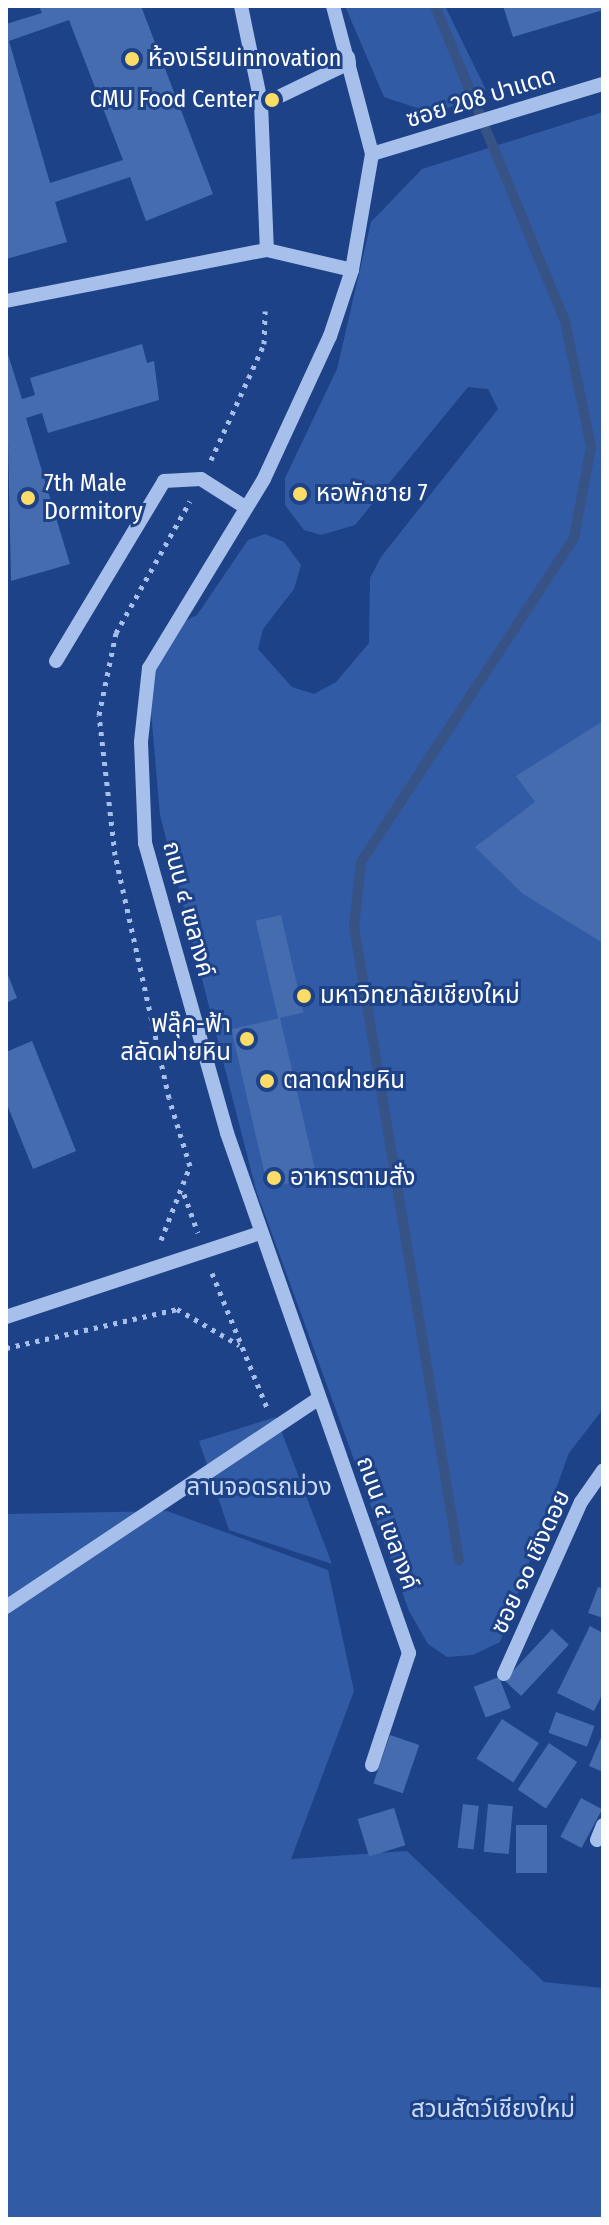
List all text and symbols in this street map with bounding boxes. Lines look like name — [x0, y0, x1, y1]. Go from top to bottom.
place label: ห้องเรียนinnovation — [148, 45, 341, 73]
marker: ห้องเรียนinnovation — [123, 50, 141, 68]
street label: ซอย 208 ปาแดด — [403, 62, 559, 134]
place label: CMU Food Center — [90, 86, 256, 114]
marker: CMU Food Center — [263, 91, 281, 109]
place label: 7th Male Dormitory — [44, 470, 143, 526]
place label: หอพักชาย 7 — [316, 480, 428, 508]
marker: หอพักชาย 7 — [291, 485, 309, 503]
marker: 7th Male Dormitory — [19, 489, 37, 507]
street label: ถนน ๔ เขลางค์ — [156, 838, 220, 980]
place label: มหาวิทยาลัยเชียงใหม่ — [320, 982, 520, 1010]
marker: มหาวิทยาลัยเชียงใหม่ — [295, 987, 313, 1005]
place label: ฟลุ๊ค-ฟ้า สลัดฝายหิน — [120, 1011, 231, 1067]
marker: ฟลุ๊ค-ฟ้า สลัดฝายหิน — [238, 1030, 256, 1048]
place label: ตลาดฝายหิน — [283, 1067, 405, 1095]
marker: ตลาดฝายหิน — [258, 1072, 276, 1090]
place label: อาหารตามสั่ง — [290, 1164, 415, 1192]
marker: อาหารตามสั่ง — [265, 1169, 283, 1187]
street label: ถนน ๔ เขลางค์ — [350, 1453, 424, 1593]
park label: ลานจอดรถม่วง — [186, 1474, 332, 1502]
street label: ซอย ๑๐ เชิงดอย — [485, 1486, 577, 1638]
park label: สวนสัตว์เชียงใหม่ — [411, 2096, 575, 2124]

